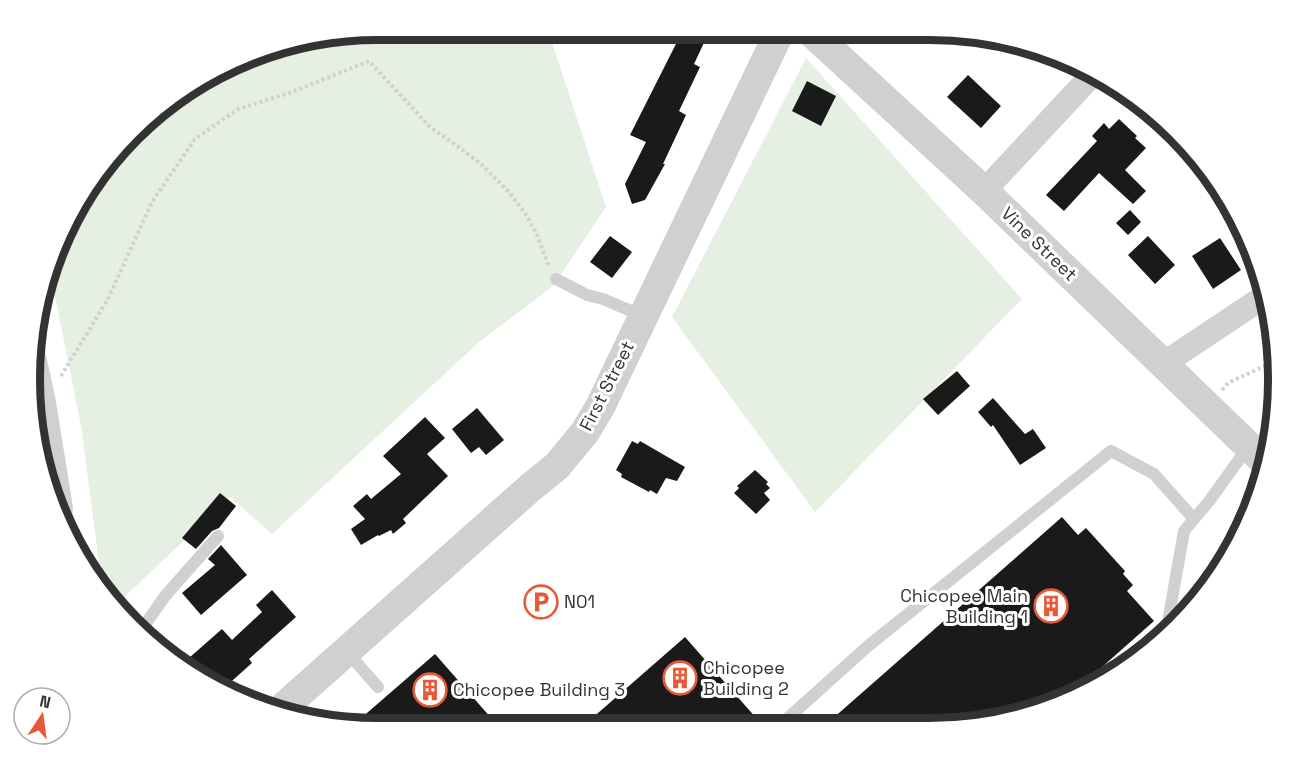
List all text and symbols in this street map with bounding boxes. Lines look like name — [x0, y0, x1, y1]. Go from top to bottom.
street label: Vine Street — [997, 202, 1082, 286]
street label: First Street — [574, 337, 639, 435]
parking icon: N01 — [523, 584, 559, 620]
place label: Chicopee Main Building 1 — [900, 584, 1028, 628]
building icon: Chicopee Main Building 1 — [1033, 588, 1069, 624]
place label: N01 — [564, 590, 595, 613]
place label: Chicopee Building 2 — [703, 656, 789, 700]
building icon: Chicopee Building 2 — [662, 660, 698, 696]
building icon: Chicopee Building 3 — [412, 672, 448, 708]
place label: Chicopee Building 3 — [453, 678, 625, 701]
north arrow — [12, 686, 72, 746]
text: N — [38, 690, 53, 713]

